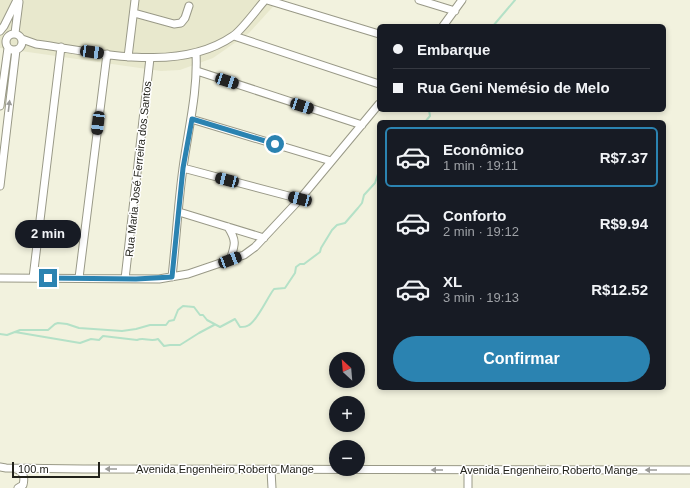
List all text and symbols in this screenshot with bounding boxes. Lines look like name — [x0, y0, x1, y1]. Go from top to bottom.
text: Embarque — [417, 41, 490, 58]
car — [79, 44, 105, 60]
car — [214, 72, 240, 90]
text: Rua Geni Nemésio de Melo — [417, 79, 610, 96]
street label: Rua Maria José Ferreira dos Santos — [123, 80, 153, 257]
car — [289, 97, 315, 115]
one-way arrow — [6, 100, 12, 112]
car — [91, 110, 105, 136]
route start — [266, 135, 284, 153]
icon: car — [395, 139, 431, 175]
text: Econômico — [443, 141, 524, 158]
text: R$7.37 — [600, 149, 648, 166]
text: 1 min · 19:11 — [443, 158, 518, 173]
car — [214, 171, 240, 189]
car — [287, 190, 313, 208]
icon: car — [395, 205, 431, 241]
text: Conforto — [443, 207, 506, 224]
text: R$9.94 — [600, 215, 648, 232]
callout: 2 min — [15, 220, 81, 248]
text: 2 min · 19:12 — [443, 224, 519, 239]
text: 2 min — [31, 226, 65, 241]
car — [217, 250, 243, 270]
route end — [39, 269, 57, 287]
icon: car — [395, 271, 431, 307]
text: XL — [443, 273, 462, 290]
text: R$12.52 — [591, 281, 648, 298]
text: 3 min · 19:13 — [443, 290, 519, 305]
button: Confirmar — [393, 336, 650, 382]
north arrow — [329, 352, 365, 388]
map controls — [329, 352, 365, 476]
button: + — [329, 396, 365, 432]
button: − — [329, 440, 365, 476]
scale bar — [12, 460, 100, 479]
text: 100 m — [18, 463, 49, 475]
street label: Avenida Engenheiro Roberto Mange — [136, 463, 314, 475]
street label: Avenida Engenheiro Roberto Mange — [460, 464, 638, 476]
one-way arrow — [104, 466, 117, 472]
one-way arrow — [430, 467, 443, 473]
one-way arrow — [644, 467, 657, 473]

